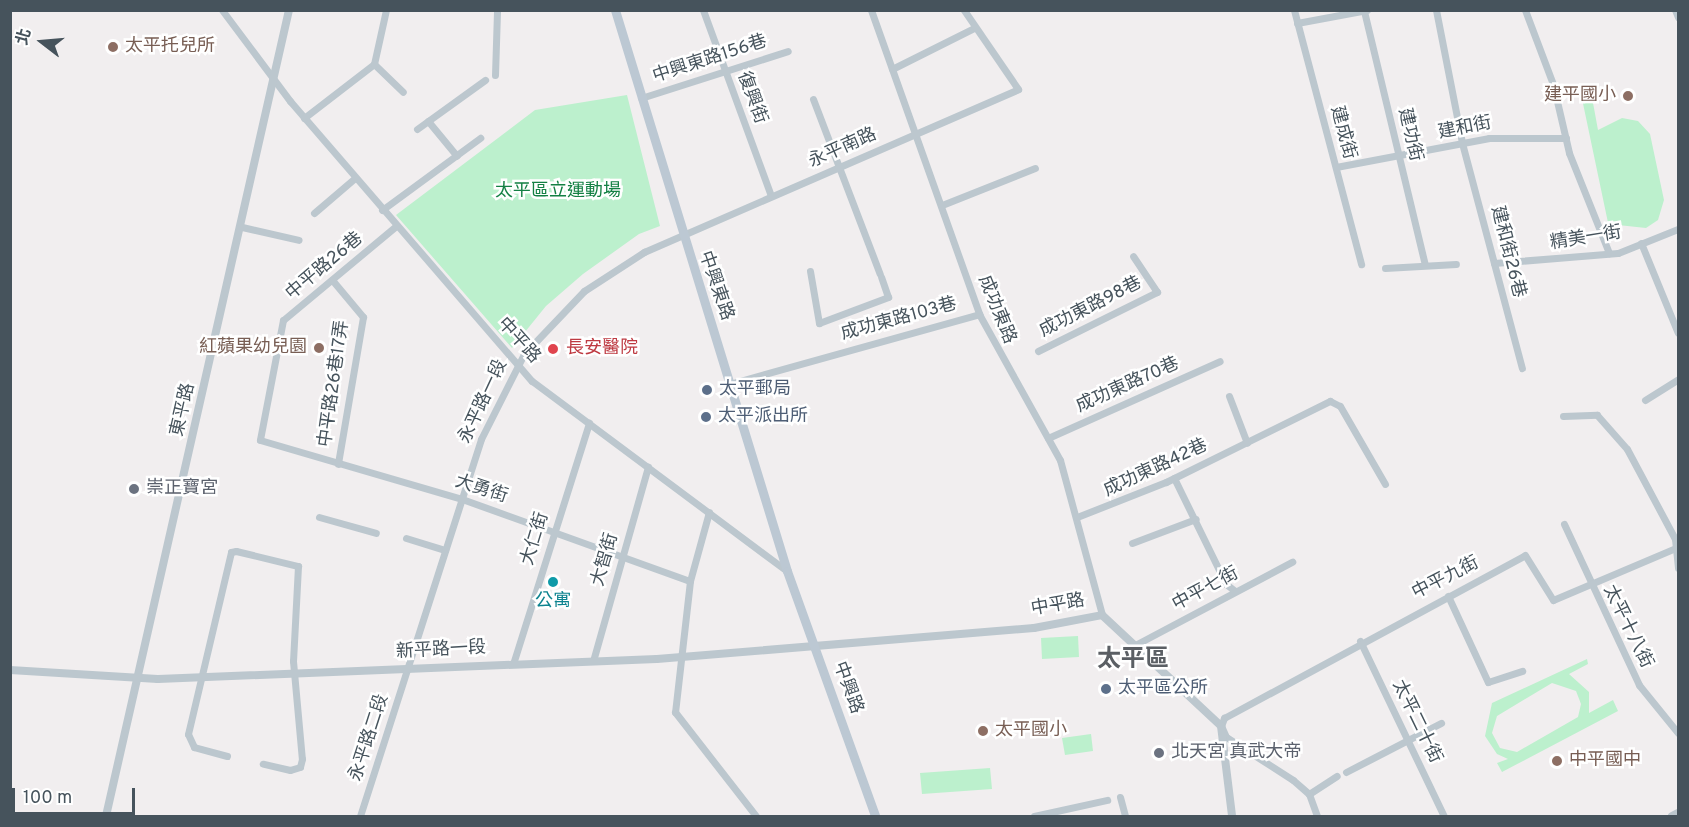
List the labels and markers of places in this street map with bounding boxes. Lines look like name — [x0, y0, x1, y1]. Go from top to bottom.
place label: 太平托兒所 — [125, 36, 215, 58]
marker: 太平托兒所 — [106, 40, 120, 54]
place label: 建平國小 — [1544, 85, 1616, 107]
marker: 建平國小 — [1621, 89, 1635, 103]
place label: 紅蘋果幼兒園 — [199, 337, 307, 359]
place label: 長安醫院 — [566, 338, 638, 360]
marker: 長安醫院 — [544, 340, 562, 358]
marker: 紅蘋果幼兒園 — [312, 341, 326, 355]
place label: 太平郵局 — [719, 379, 791, 401]
marker: 太平郵局 — [700, 383, 714, 397]
place label: 太平派出所 — [718, 406, 808, 428]
marker: 太平派出所 — [699, 410, 713, 424]
place label: 崇正寶宮 — [146, 478, 218, 500]
marker: 崇正寶宮 — [127, 482, 141, 496]
marker: 公寓 — [546, 575, 560, 589]
place label: 公寓 — [535, 591, 571, 613]
place label: 太平區公所 — [1118, 678, 1208, 700]
marker: 太平區公所 — [1099, 682, 1113, 696]
place label: 太平國小 — [995, 720, 1067, 742]
marker: 太平國小 — [976, 724, 990, 738]
place label: 北天宮 真武大帝 — [1171, 742, 1301, 764]
marker: 北天宮 真武大帝 — [1152, 746, 1166, 760]
place label: 中平國中 — [1569, 750, 1641, 772]
marker: 中平國中 — [1550, 754, 1564, 768]

